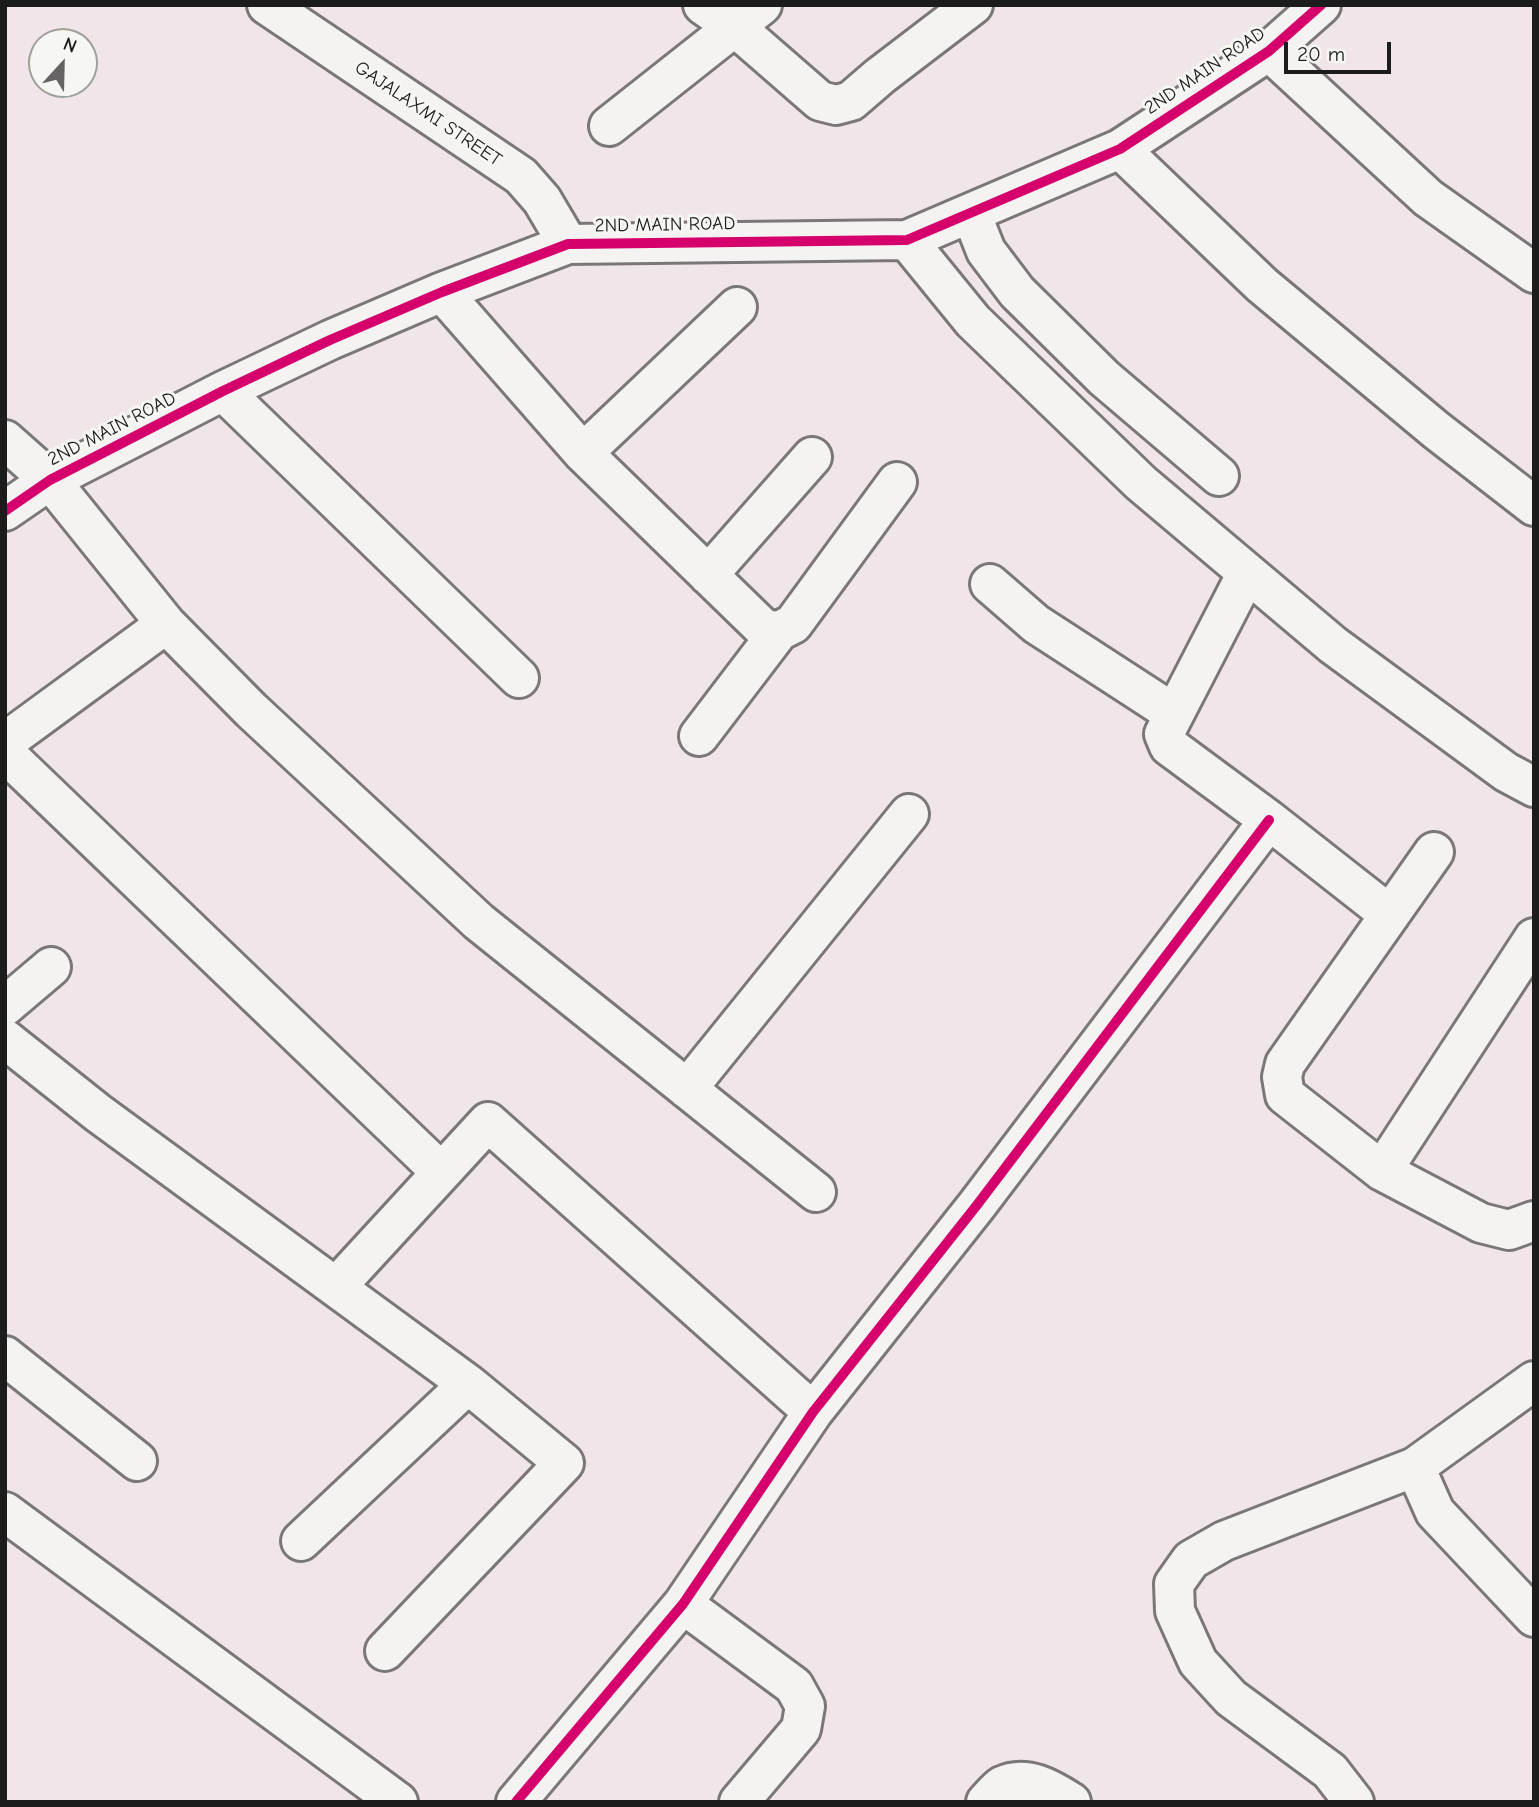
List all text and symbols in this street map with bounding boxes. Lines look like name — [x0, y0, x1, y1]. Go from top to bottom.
street label: 2ND MAIN ROAD — [1140, 22, 1270, 120]
north arrow — [28, 28, 98, 98]
scale bar — [1287, 28, 1394, 72]
text: N — [60, 33, 80, 58]
text: 20 m — [1297, 42, 1345, 66]
street label: GAJALAXMI STREET — [350, 56, 506, 172]
street label: 2ND MAIN ROAD — [595, 212, 735, 238]
street label: 2ND MAIN ROAD — [44, 387, 180, 471]

